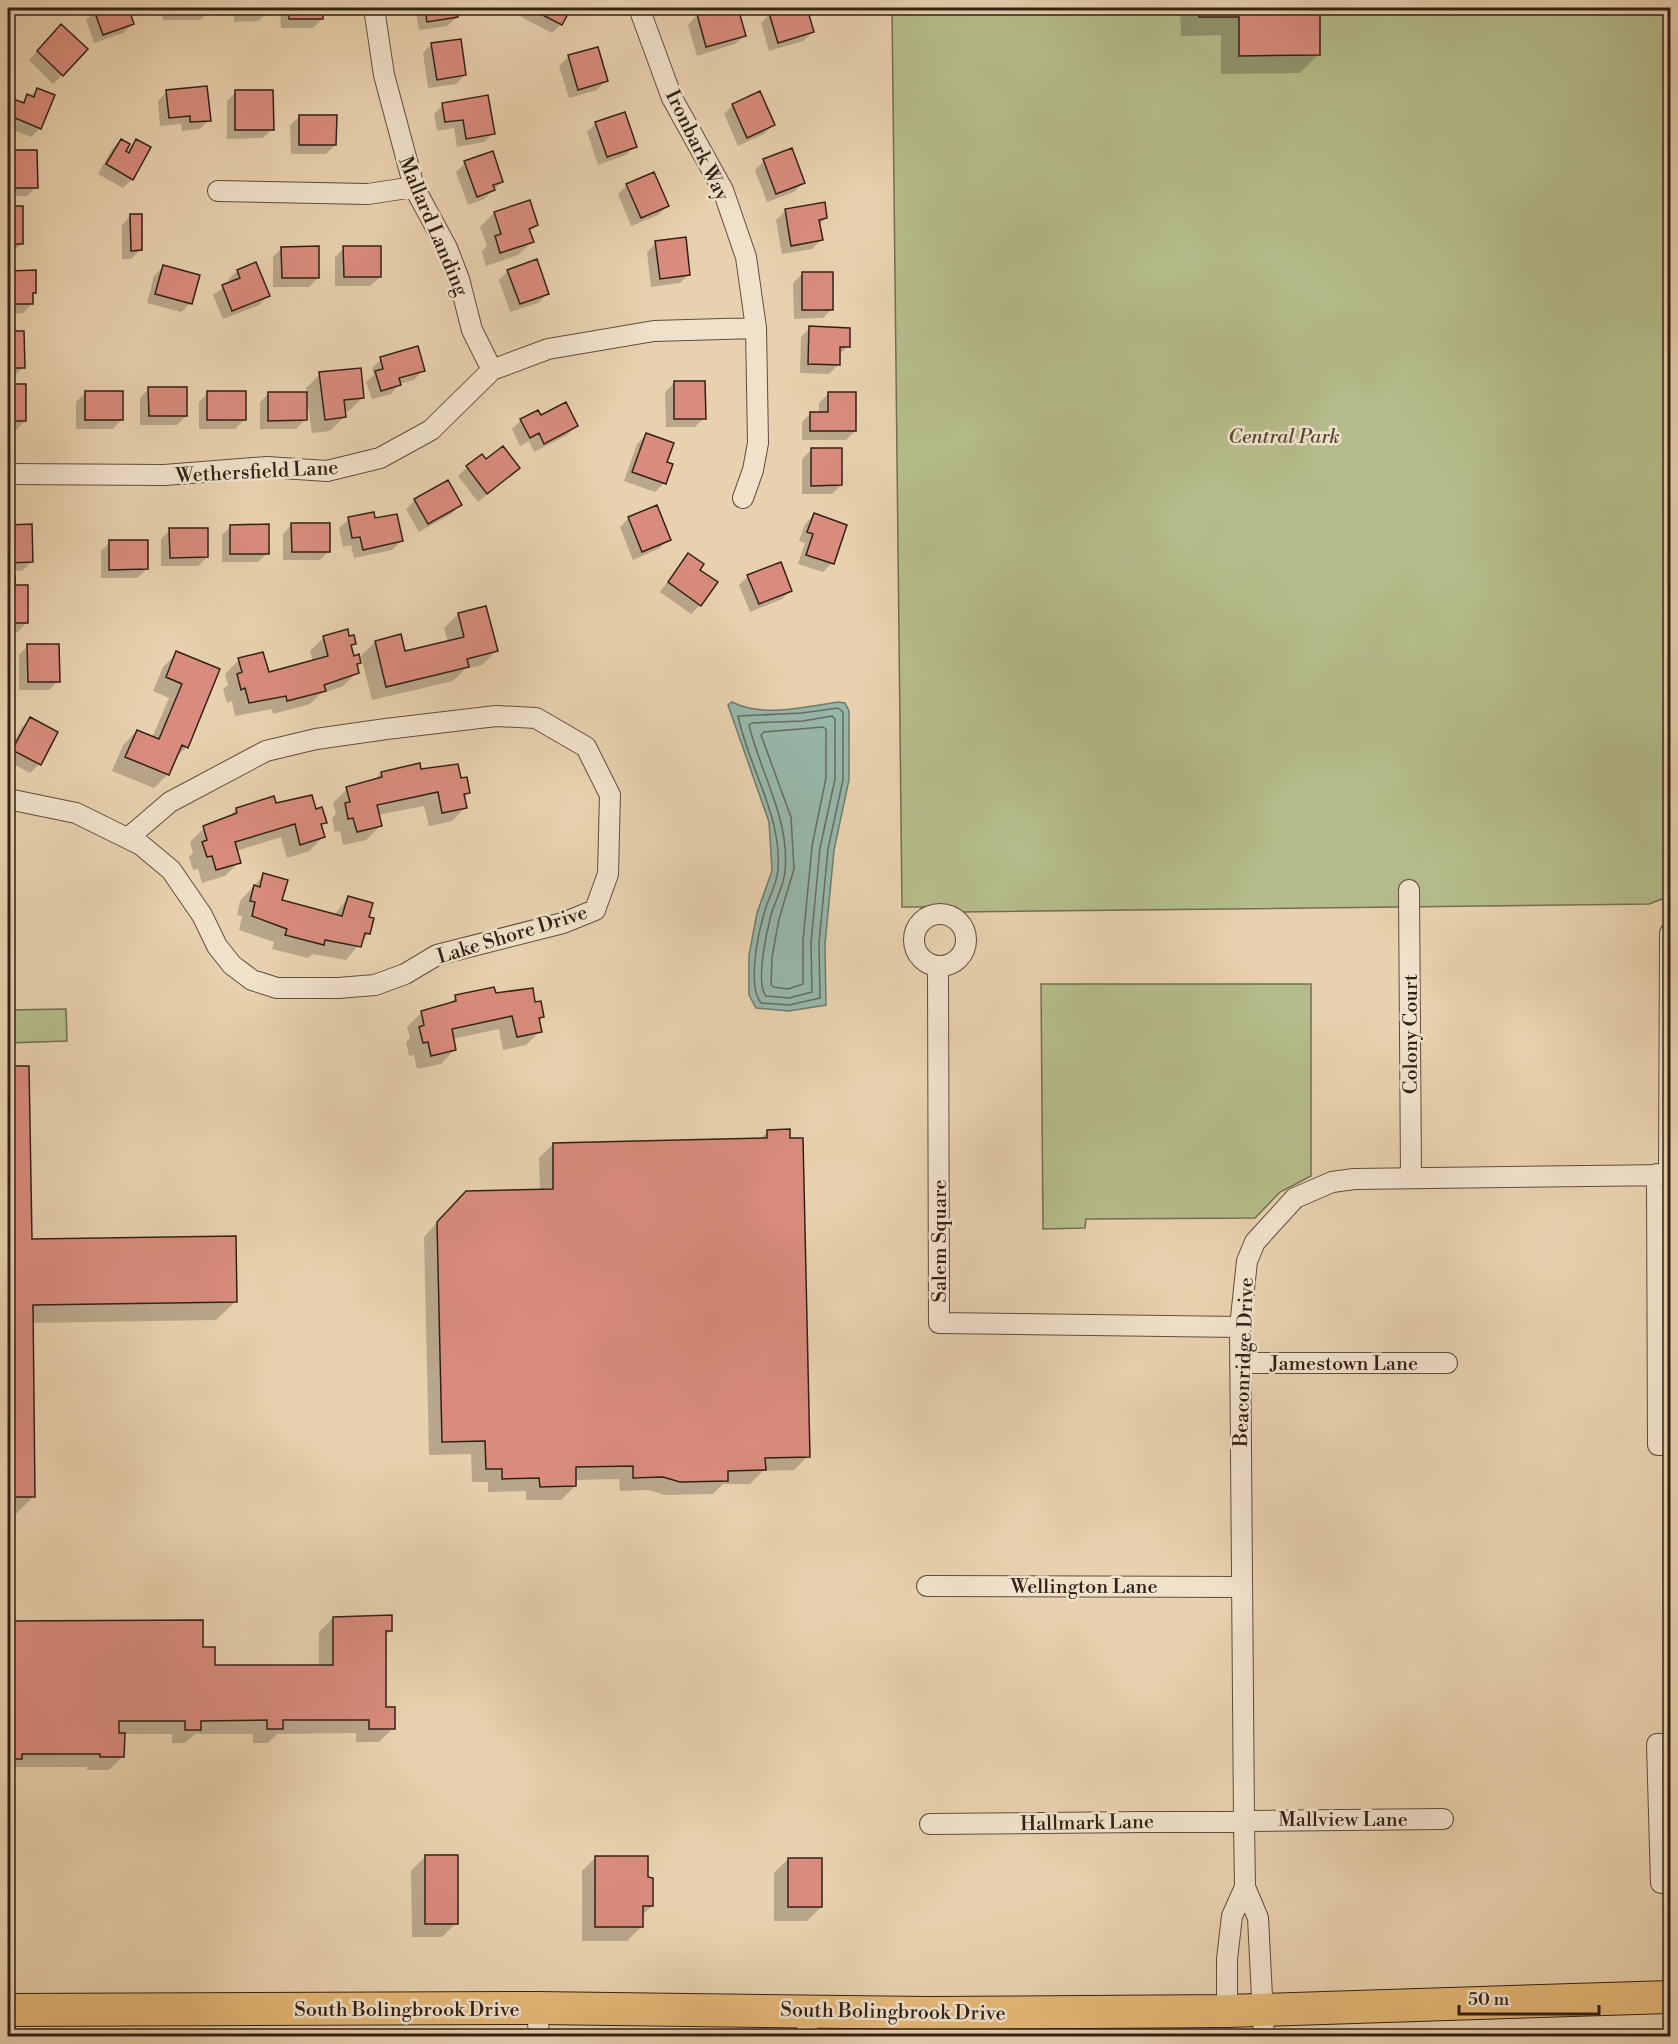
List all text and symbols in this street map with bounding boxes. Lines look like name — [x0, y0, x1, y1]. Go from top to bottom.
street label: Ironbark Way — [659, 86, 734, 205]
street label: Mallard Landing — [392, 153, 474, 301]
park label: Central Park — [1228, 425, 1340, 450]
street label: Wethersfield Lane — [174, 456, 339, 489]
street label: Lake Shore Drive — [434, 901, 591, 970]
street label: Colony Court — [1399, 974, 1424, 1094]
street label: Salem Square — [928, 1179, 953, 1303]
street label: Beaconridge Drive — [1229, 1277, 1260, 1448]
street label: Jamestown Lane — [1269, 1352, 1418, 1377]
street label: Wellington Lane — [1009, 1575, 1158, 1600]
street label: Mallview Lane — [1278, 1808, 1408, 1833]
street label: Hallmark Lane — [1020, 1810, 1154, 1837]
scale bar — [1459, 1978, 1598, 2016]
text: 50 m — [1468, 1988, 1510, 2011]
street label: South Bolingbrook Drive — [294, 1998, 520, 2023]
street label: South Bolingbrook Drive — [780, 1998, 1006, 2027]

